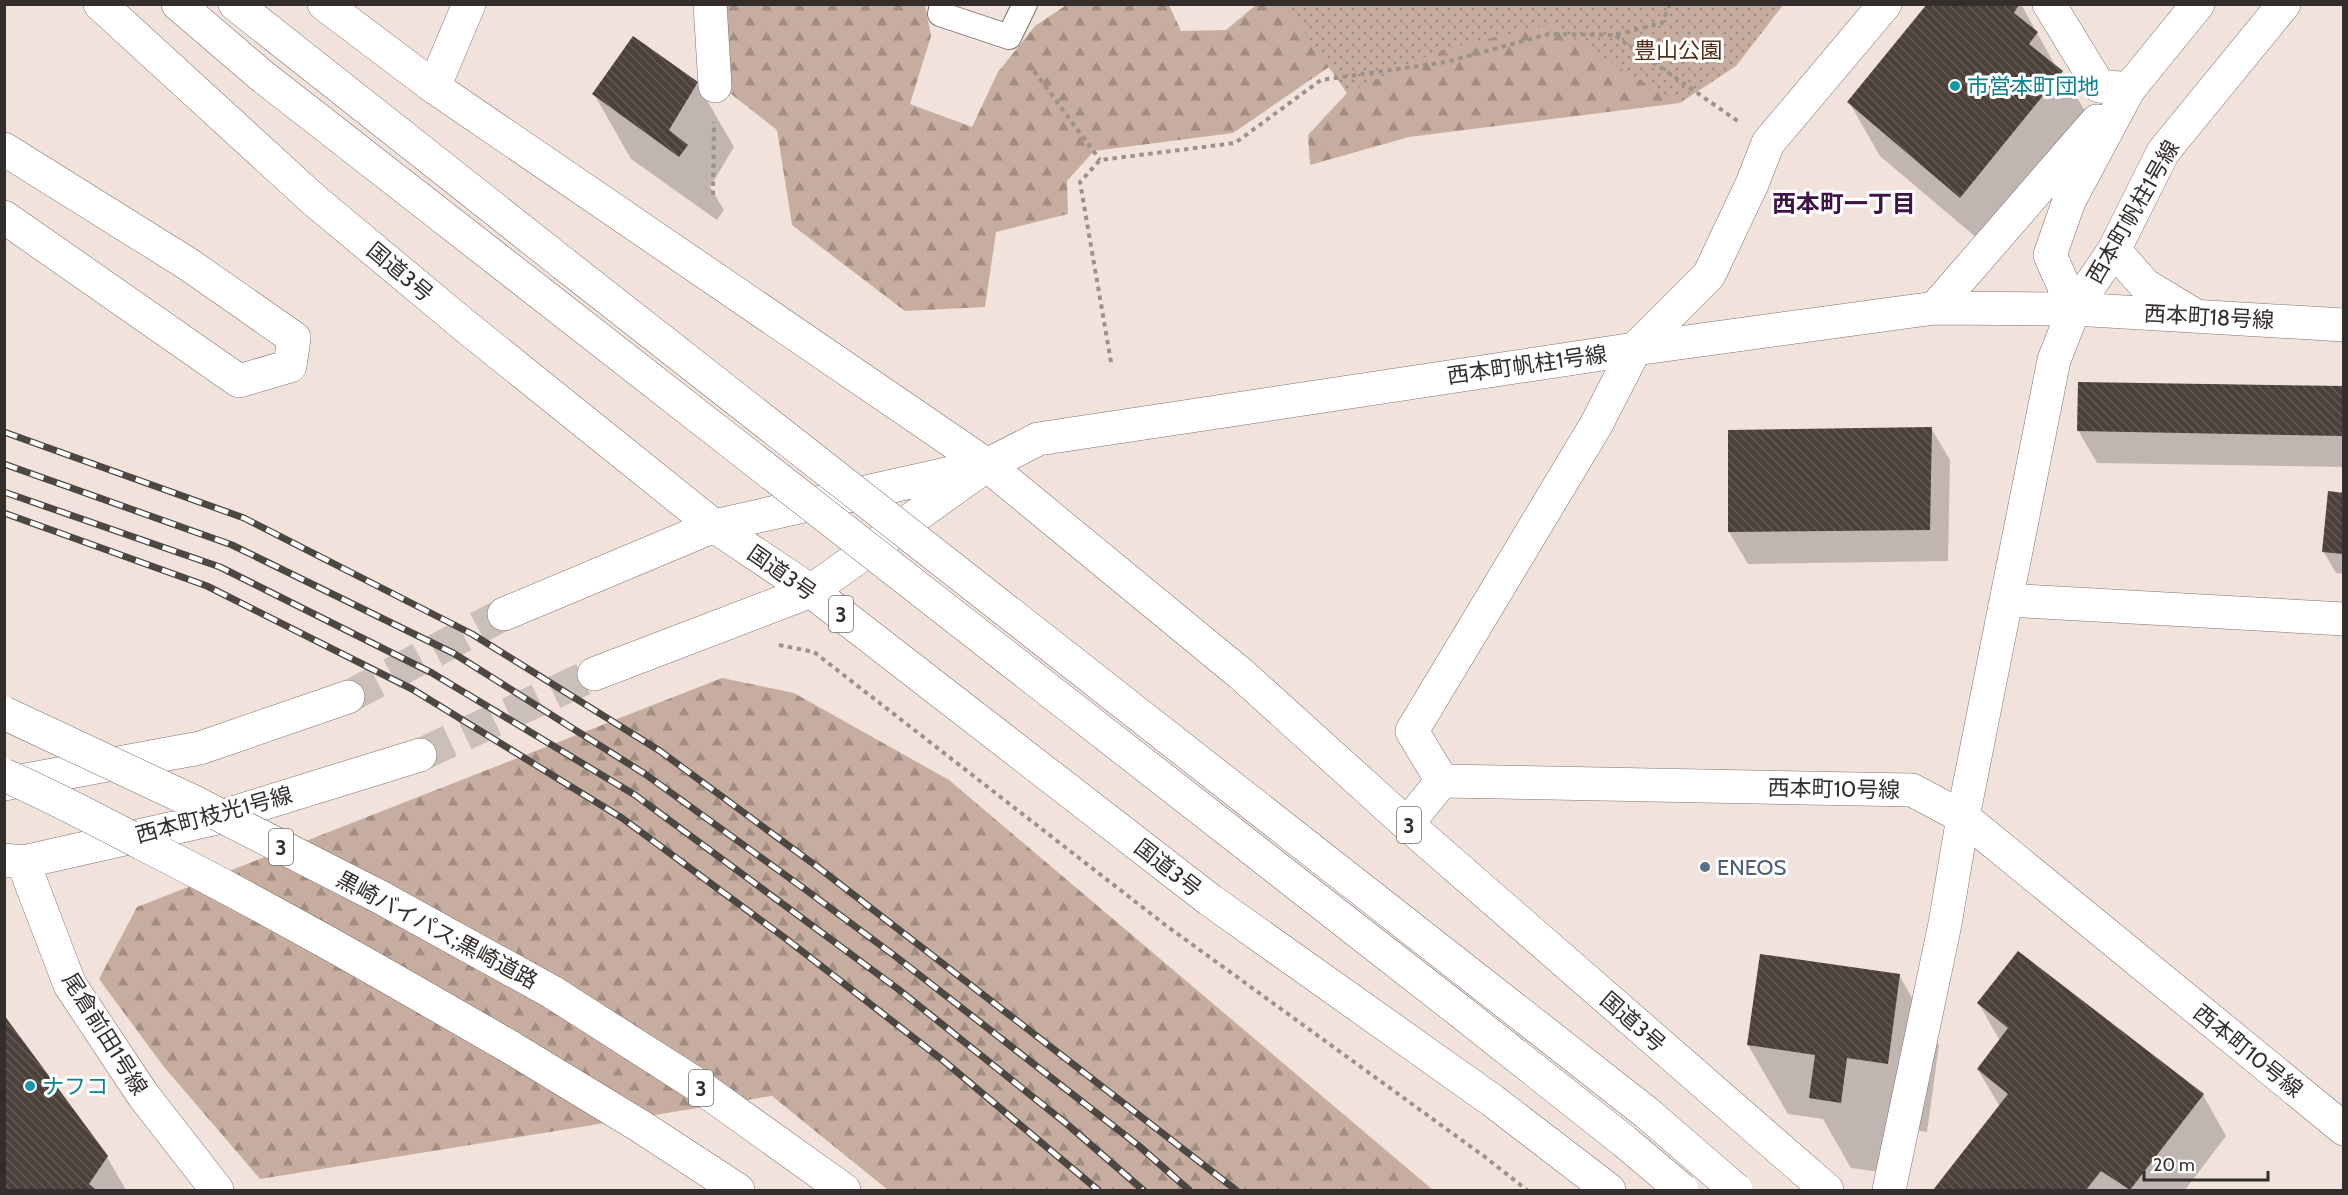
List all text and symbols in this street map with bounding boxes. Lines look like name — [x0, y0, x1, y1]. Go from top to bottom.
park label: 豊山公園 — [1634, 37, 1722, 64]
place label: 市営本町団地 — [1967, 73, 2099, 100]
marker: 市営本町団地 — [1948, 79, 1962, 93]
street label: 西本町帆柱1号線 — [2081, 135, 2185, 289]
district label: 西本町一丁目 — [1772, 189, 1916, 218]
street label: 国道3号 — [361, 237, 439, 307]
street label: 西本町18号線 — [2143, 300, 2275, 334]
street label: 西本町帆柱1号線 — [1445, 340, 1609, 390]
street label: 国道3号 — [742, 540, 822, 606]
road number: 3 — [829, 596, 853, 632]
street label: 西本町10号線 — [1768, 774, 1900, 804]
street label: 西本町枝光1号線 — [133, 781, 295, 849]
road number: 3 — [1397, 807, 1421, 843]
road number: 3 — [269, 829, 293, 865]
street label: 国道3号 — [1129, 833, 1207, 903]
place label: ENEOS — [1717, 854, 1787, 881]
marker: ENEOS — [1698, 860, 1712, 874]
street label: 黒崎バイパス;黒崎道路 — [332, 865, 542, 995]
street label: 尾倉前田1号線 — [57, 968, 153, 1100]
street label: 国道3号 — [1595, 986, 1671, 1058]
street label: 西本町10号線 — [2188, 999, 2308, 1103]
road number: 3 — [689, 1070, 713, 1106]
place label: ナフコ — [42, 1073, 108, 1100]
marker: ナフコ — [23, 1079, 37, 1093]
scale bar — [2144, 1144, 2268, 1182]
text: 20 m — [2153, 1154, 2195, 1176]

